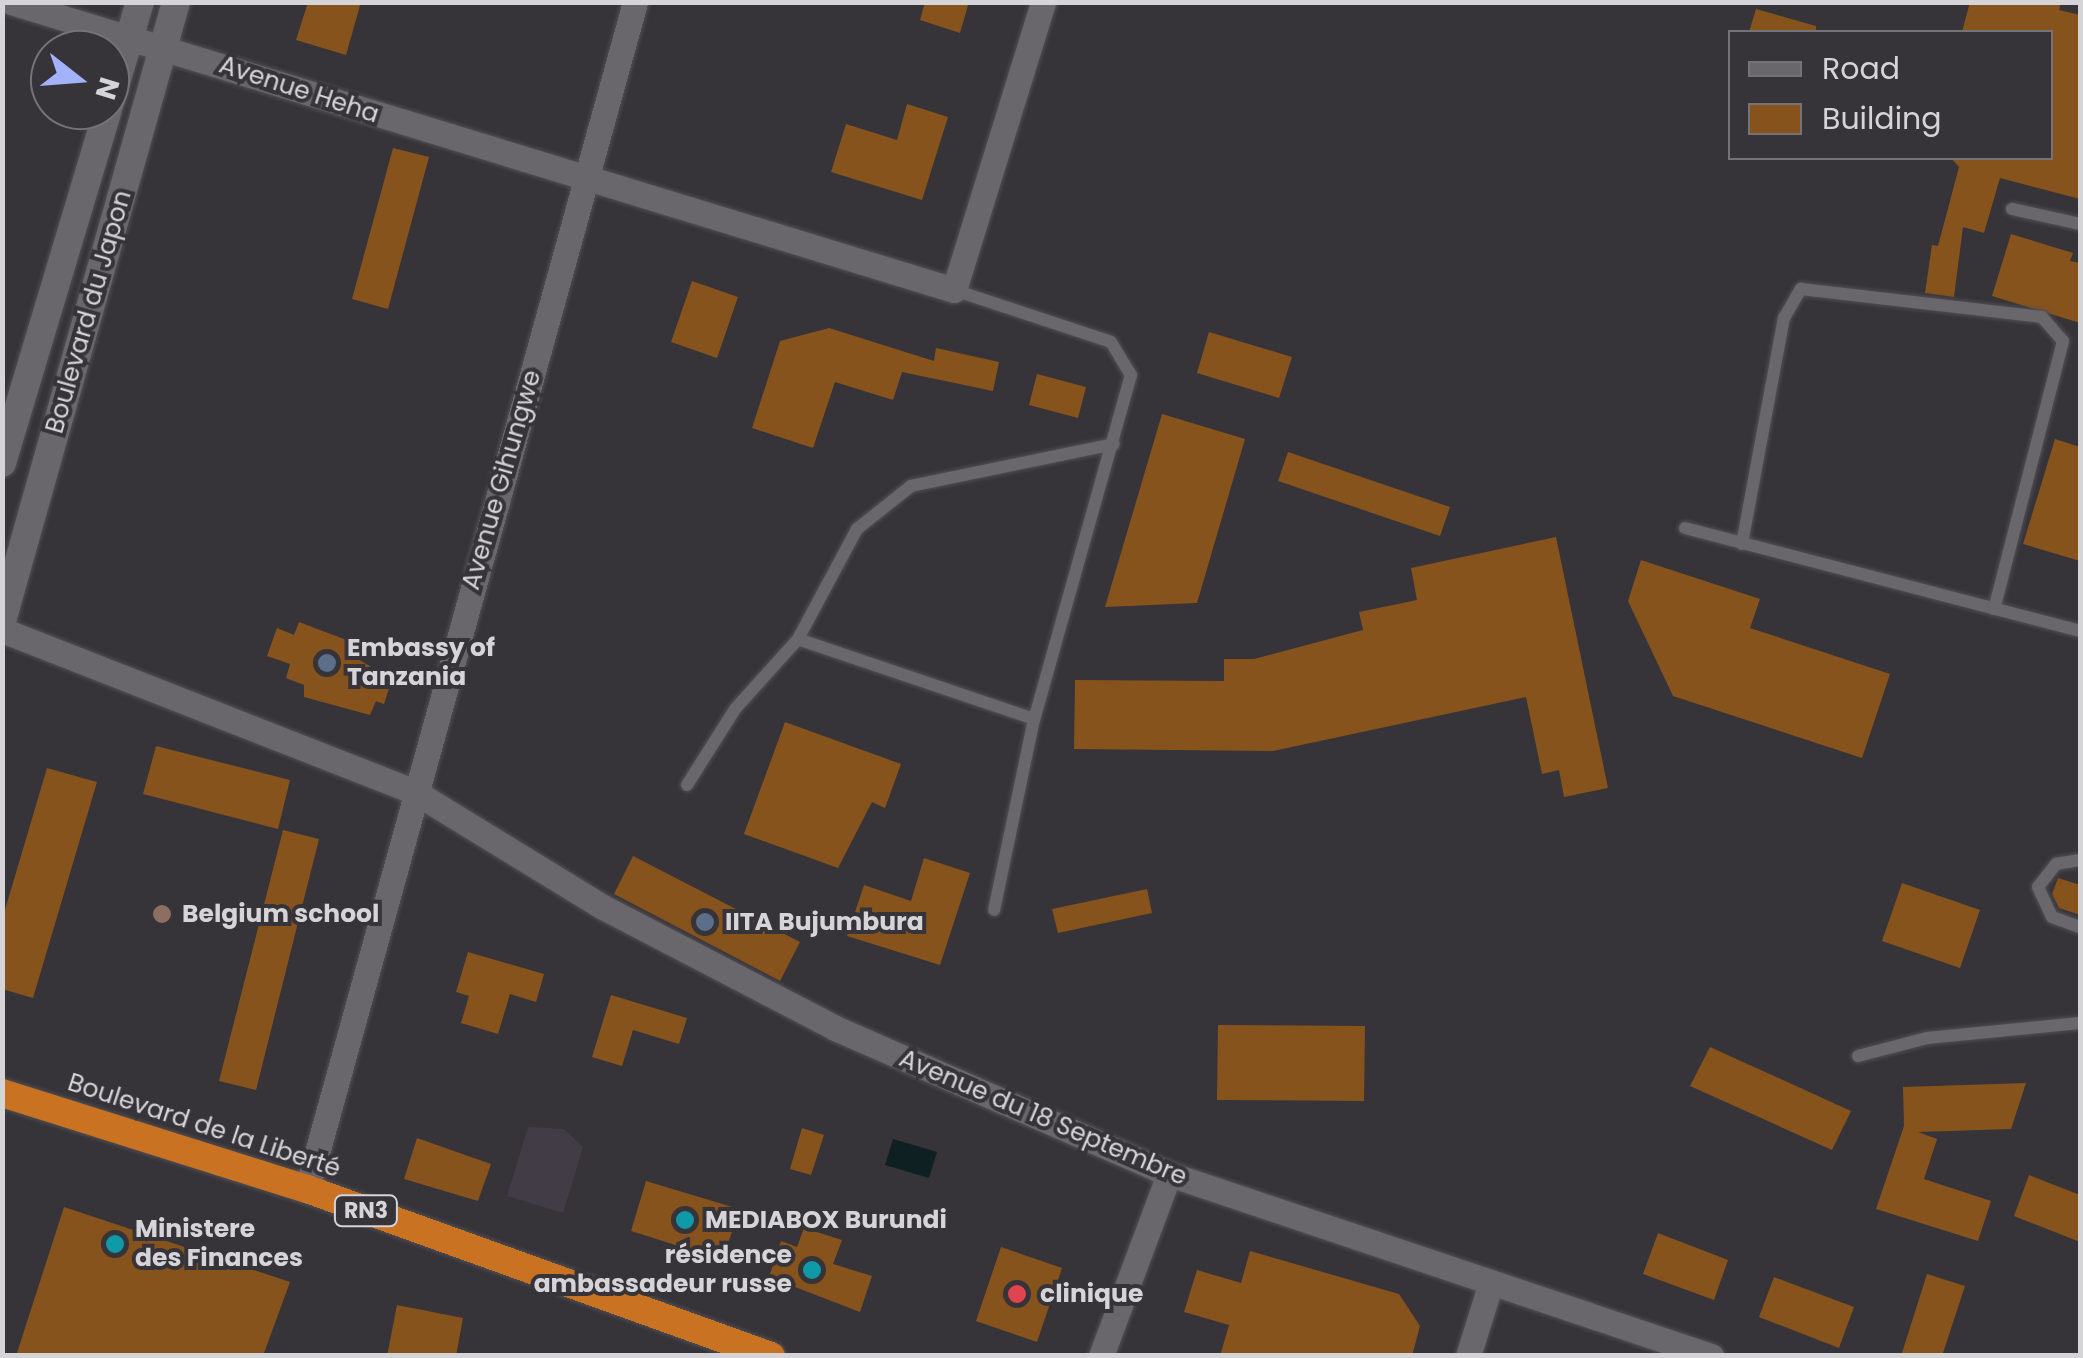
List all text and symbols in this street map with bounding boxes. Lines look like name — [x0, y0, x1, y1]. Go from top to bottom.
north arrow — [30, 30, 130, 130]
legend — [1728, 30, 2053, 160]
text: Road — [1822, 47, 1900, 90]
street label: Avenue Heha — [215, 50, 383, 130]
text: N — [86, 73, 129, 104]
text: Building — [1822, 97, 1942, 140]
street label: Boulevard du Japon — [40, 187, 138, 437]
street label: Avenue Gihungwe — [456, 367, 548, 593]
place label: Embassy of Tanzania — [347, 634, 495, 693]
marker: Embassy of Tanzania — [316, 652, 338, 674]
place label: Belgium school — [182, 899, 379, 929]
marker: Belgium school — [151, 903, 173, 925]
place label: IITA Bujumbura — [725, 907, 924, 937]
marker: IITA Bujumbura — [694, 911, 716, 933]
street label: Avenue du 18 Septembre — [895, 1044, 1191, 1192]
street label: Boulevard de la Liberté — [64, 1068, 344, 1184]
road number: RN3 — [334, 1194, 398, 1228]
place label: MEDIABOX Burundi — [705, 1205, 947, 1235]
marker: MEDIABOX Burundi — [674, 1209, 696, 1231]
place label: Ministere des Finances — [135, 1215, 303, 1274]
marker: Ministere des Finances — [104, 1233, 126, 1255]
place label: résidence ambassadeur russe — [534, 1241, 792, 1300]
marker: résidence ambassadeur russe — [801, 1259, 823, 1281]
place label: clinique — [1040, 1279, 1143, 1309]
marker: clinique — [1004, 1281, 1030, 1307]

